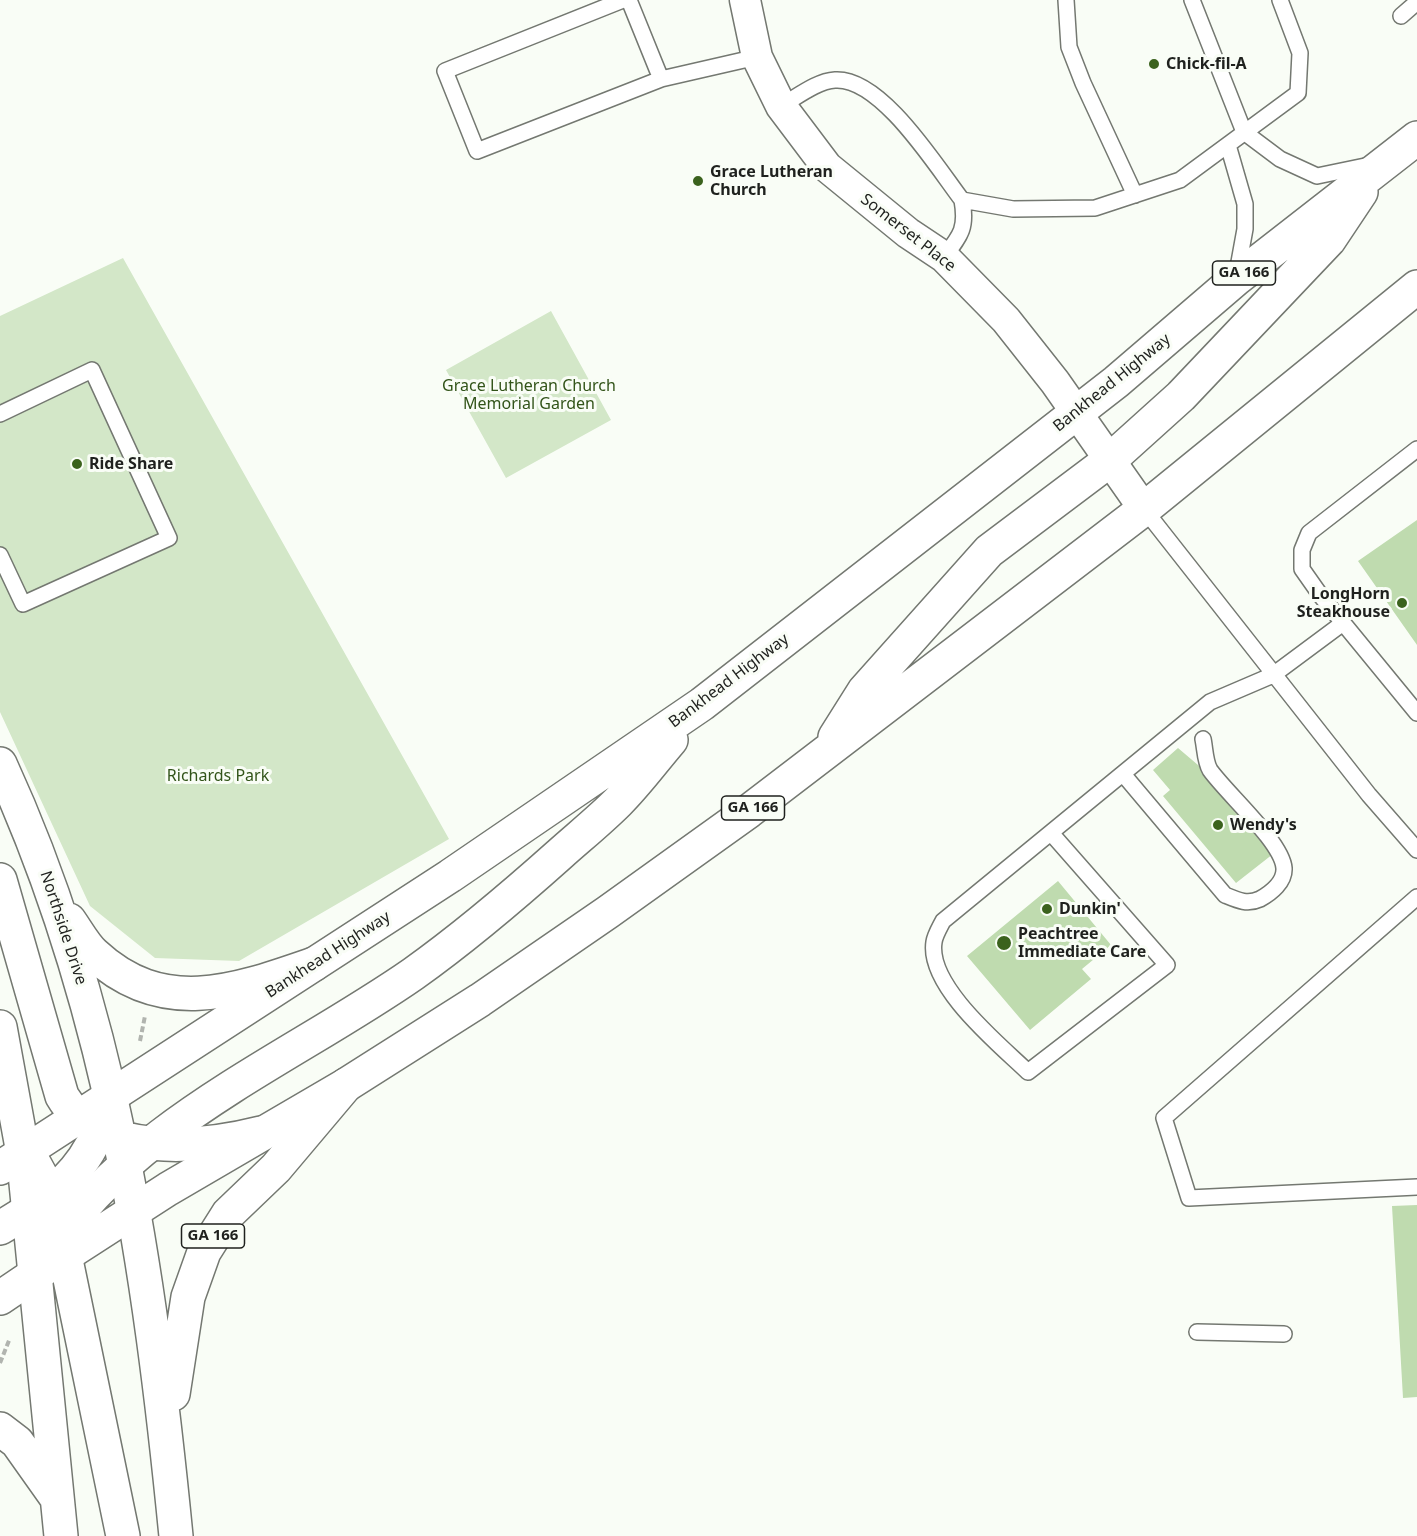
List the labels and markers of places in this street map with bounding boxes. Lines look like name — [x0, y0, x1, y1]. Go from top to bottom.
place label: Chick-fil-A — [1166, 54, 1247, 74]
marker: Chick-fil-A — [1147, 57, 1161, 71]
place label: Grace Lutheran Church — [710, 162, 833, 200]
marker: Grace Lutheran Church — [691, 174, 705, 188]
place label: Ride Share — [89, 454, 173, 474]
marker: Ride Share — [70, 457, 84, 471]
place label: LongHorn Steakhouse — [1297, 584, 1390, 622]
marker: LongHorn Steakhouse — [1395, 596, 1409, 610]
place label: Wendy's — [1230, 815, 1297, 835]
marker: Wendy's — [1211, 818, 1225, 832]
place label: Dunkin' — [1059, 899, 1121, 919]
marker: Dunkin' — [1040, 902, 1054, 916]
place label: Peachtree Immediate Care — [1018, 924, 1146, 962]
marker: Peachtree Immediate Care — [995, 934, 1013, 952]

